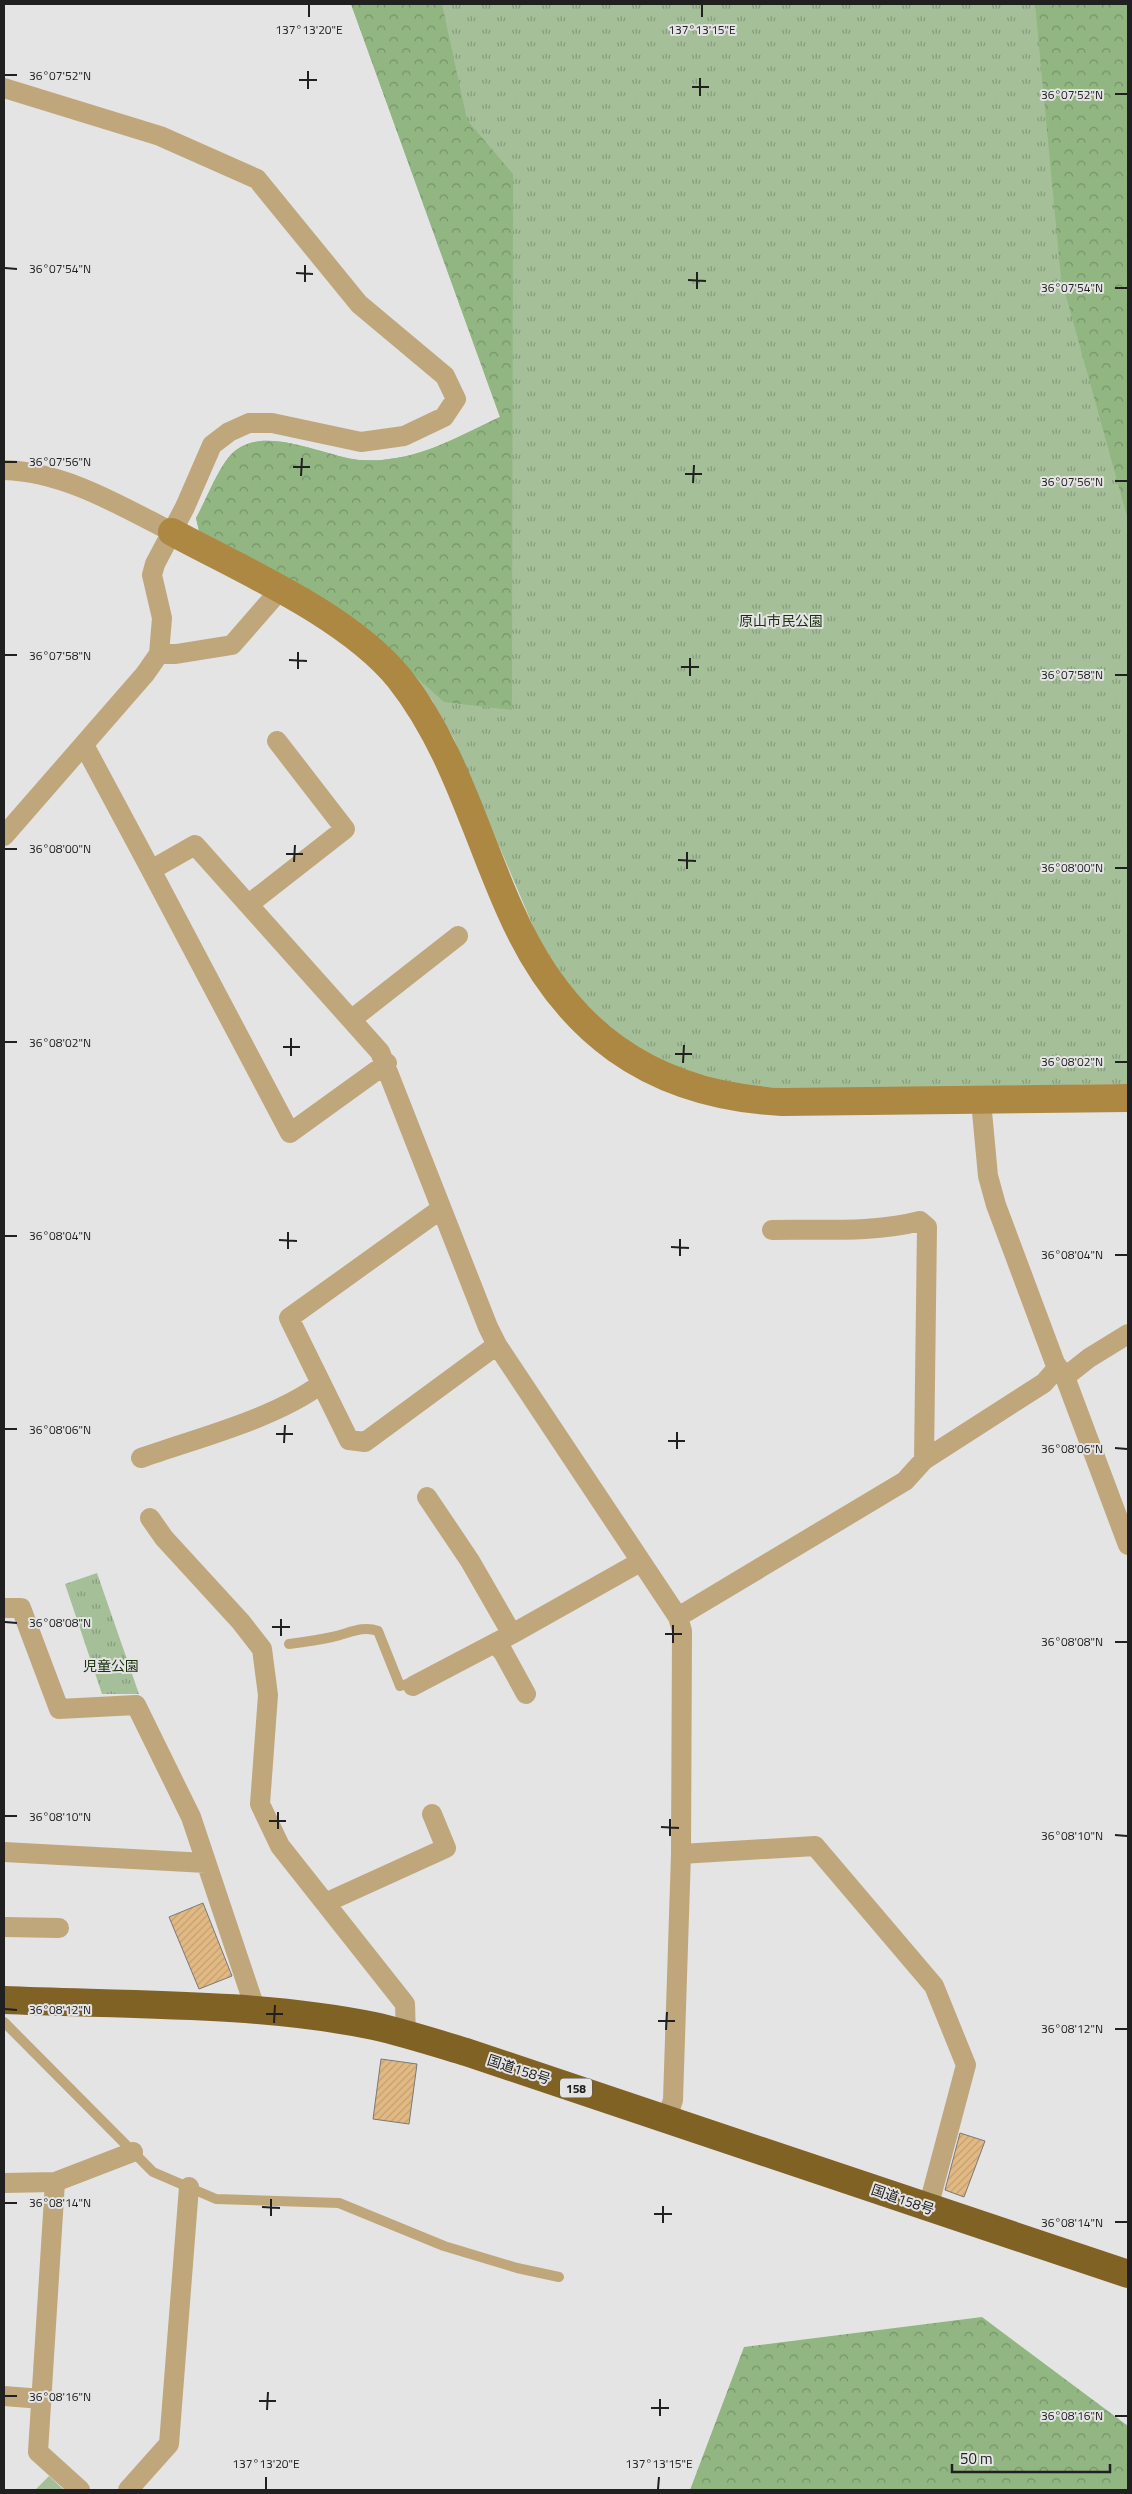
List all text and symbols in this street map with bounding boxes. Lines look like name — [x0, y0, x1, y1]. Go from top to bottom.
text: 137°13'20"E — [275, 20, 343, 39]
text: 137°13'15"E — [668, 20, 736, 39]
text: 36°07'52"N — [29, 66, 91, 85]
text: 36°07'52"N — [1041, 85, 1103, 104]
text: 36°07'54"N — [29, 259, 91, 278]
text: 36°07'54"N — [1041, 278, 1103, 297]
text: 36°07'56"N — [29, 452, 91, 471]
text: 36°07'56"N — [1041, 472, 1103, 491]
park label: 原山市民公園 — [739, 610, 823, 631]
text: 36°07'58"N — [29, 646, 91, 665]
text: 36°07'58"N — [1041, 665, 1103, 684]
text: 36°08'00"N — [29, 839, 91, 858]
text: 36°08'00"N — [1041, 858, 1103, 877]
text: 36°08'02"N — [29, 1033, 91, 1052]
text: 36°08'02"N — [1041, 1052, 1103, 1071]
text: 36°08'04"N — [29, 1226, 91, 1245]
text: 36°08'04"N — [1041, 1245, 1103, 1264]
text: 36°08'06"N — [29, 1420, 91, 1439]
text: 36°08'06"N — [1041, 1439, 1103, 1458]
text: 36°08'08"N — [29, 1613, 91, 1632]
text: 36°08'08"N — [1041, 1632, 1103, 1651]
park label: 児童公園 — [83, 1655, 139, 1676]
text: 36°08'10"N — [29, 1807, 91, 1826]
text: 36°08'10"N — [1041, 1826, 1103, 1845]
text: 36°08'12"N — [29, 2000, 91, 2019]
text: 36°08'12"N — [1041, 2019, 1103, 2038]
street label: 国道158号 — [485, 2049, 553, 2089]
road number: 158 — [560, 2078, 592, 2098]
street label: 国道158号 — [869, 2178, 937, 2220]
text: 36°08'14"N — [29, 2193, 91, 2212]
text: 36°08'14"N — [1041, 2213, 1103, 2232]
text: 36°08'16"N — [29, 2387, 91, 2406]
text: 36°08'16"N — [1041, 2406, 1103, 2425]
scale bar — [952, 2442, 1110, 2474]
text: 50 m — [960, 2447, 993, 2470]
text: 137°13'20"E — [232, 2454, 300, 2473]
text: 137°13'15"E — [625, 2454, 693, 2473]

